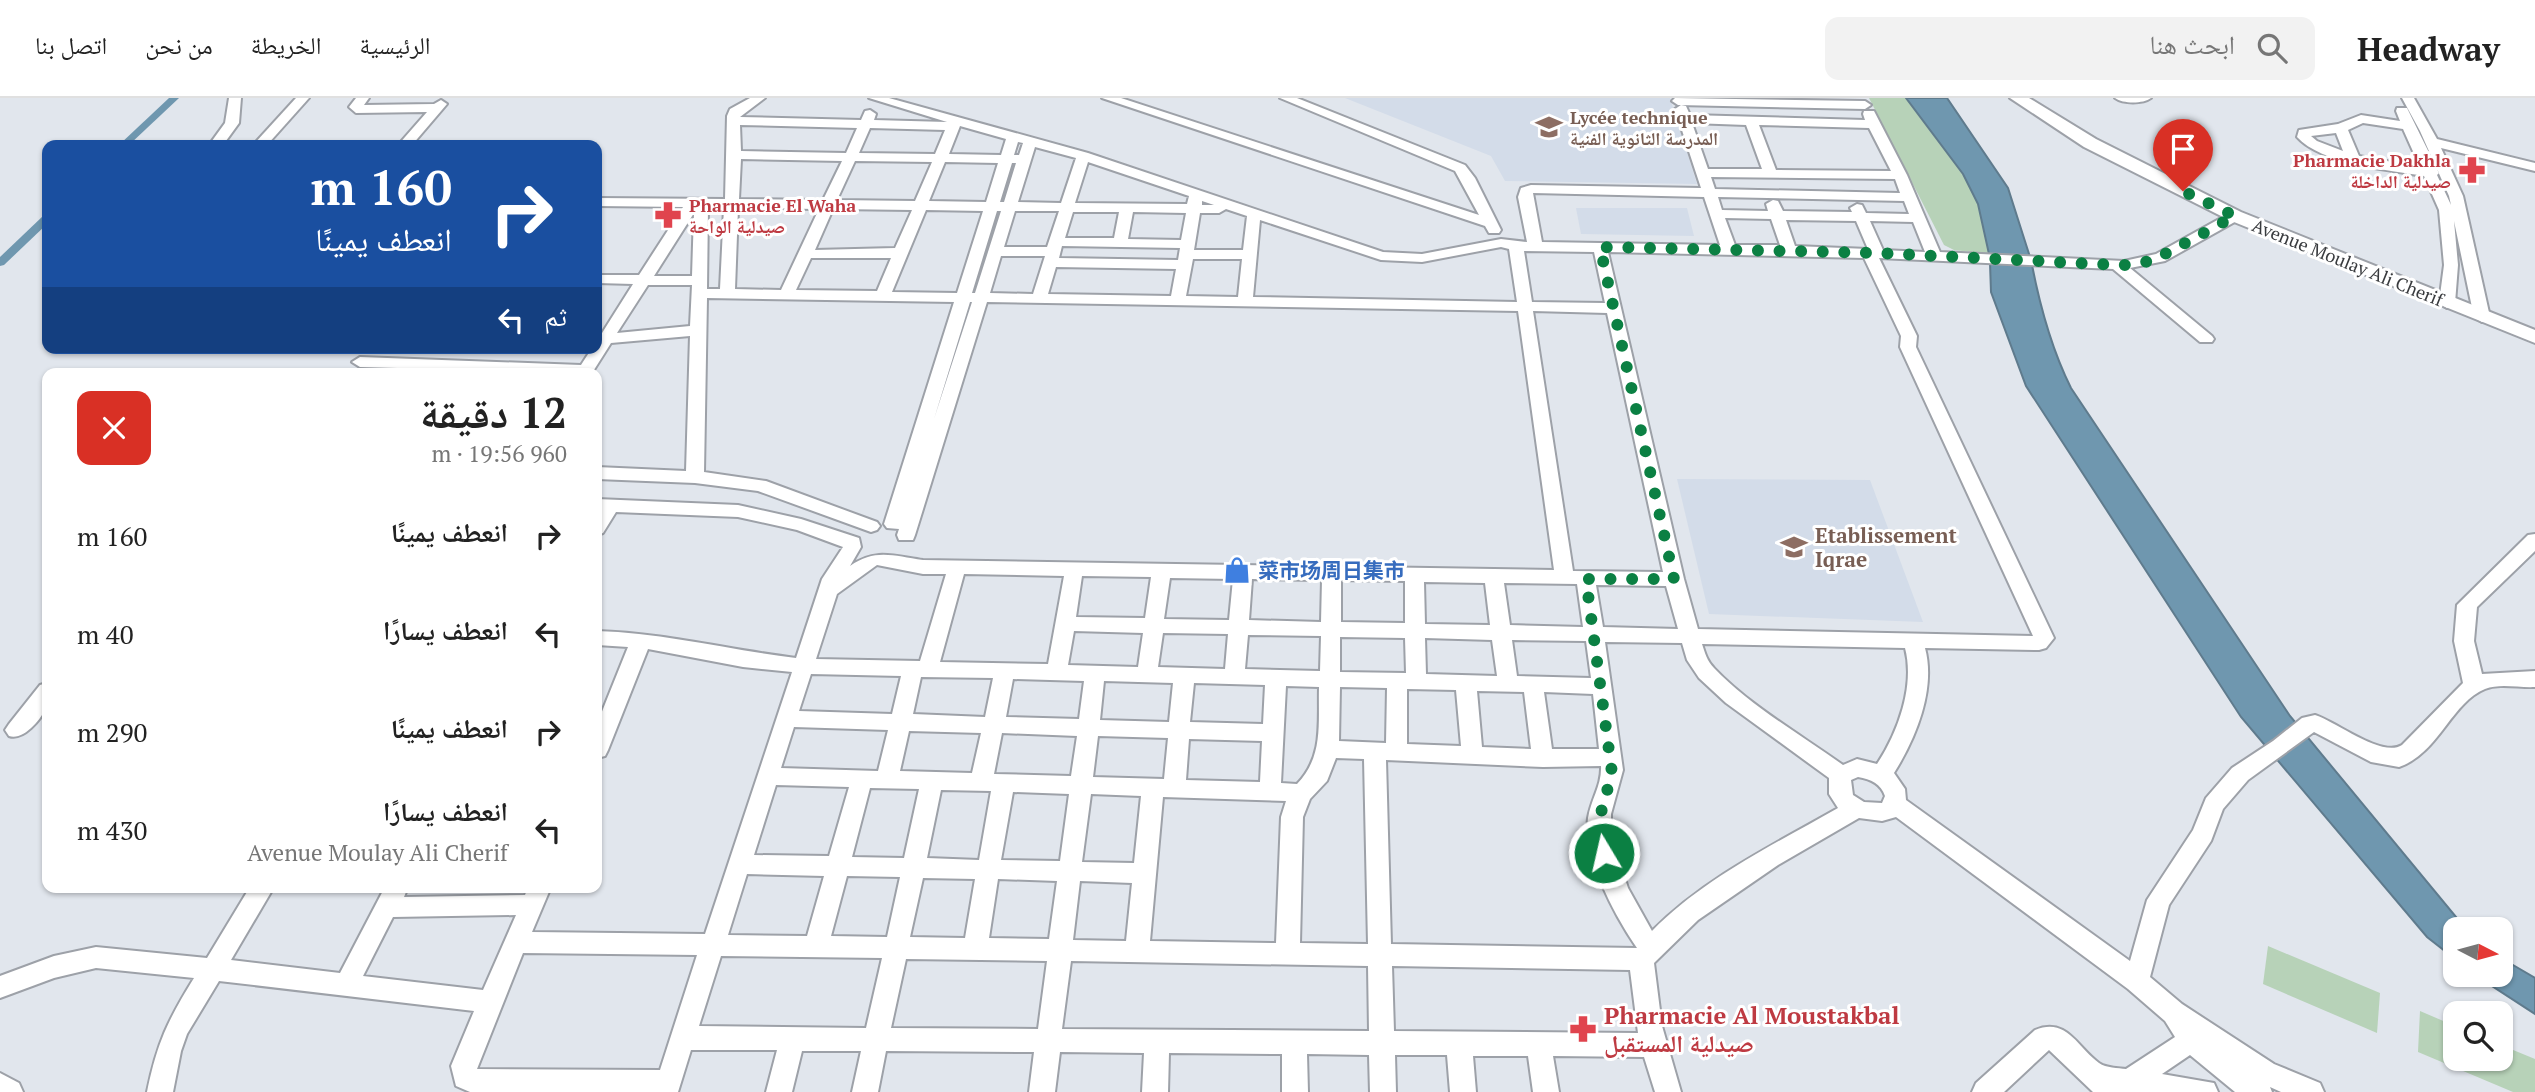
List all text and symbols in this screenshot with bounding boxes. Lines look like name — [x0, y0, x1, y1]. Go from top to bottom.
search box — [1825, 17, 2315, 80]
text: ابحث هنا — [2149, 27, 2235, 61]
text: Headway — [2357, 27, 2500, 70]
text: اتصل بنا — [35, 29, 107, 61]
text: من نحن — [145, 29, 213, 61]
text: الخريطة — [251, 29, 321, 61]
text: الرئيسية — [359, 29, 431, 61]
icon: search — [2253, 29, 2291, 67]
place label: Lycée technique المدرسة الثانوية الفنية — [1570, 105, 1718, 150]
school or university icon: Lycée technique المدرسة الثانوية الفنية — [1534, 112, 1564, 142]
pin — [2153, 119, 2213, 191]
icon: arrive — [2164, 130, 2202, 168]
place label: Pharmacie Dakhla صيدلية الداخلة — [2293, 148, 2451, 193]
text: 160 m — [310, 154, 452, 219]
pharmacy icon: Pharmacie Dakhla صيدلية الداخلة — [2457, 155, 2487, 185]
icon: right — [476, 168, 567, 259]
place label: Pharmacie El Waha صيدلية الواحة — [689, 193, 856, 238]
pharmacy icon: Pharmacie El Waha صيدلية الواحة — [653, 200, 683, 230]
street label: Avenue Moulay Ali Cherif — [2249, 213, 2449, 312]
text: انعطف يمينًا — [315, 218, 452, 260]
text: ثم — [544, 299, 567, 333]
icon: left — [492, 301, 530, 339]
text: 12 دقيقة — [420, 384, 567, 440]
button: close — [77, 391, 151, 465]
text: 960 m · 19:56 — [432, 438, 567, 469]
text: انعطف يمينًا — [391, 515, 508, 549]
icon: right — [529, 517, 567, 555]
text: 160 m — [77, 519, 147, 553]
place label: Etablissement Iqrae — [1815, 521, 1958, 573]
school or university icon: Etablissement Iqrae — [1779, 532, 1809, 562]
shop icon: 菜市场周日集市 — [1222, 555, 1252, 585]
place label: 菜市场周日集市 — [1258, 556, 1405, 584]
text: انعطف يسارًا — [383, 613, 508, 647]
icon: left — [529, 615, 567, 653]
text: 40 m — [77, 617, 134, 651]
text: انعطف يمينًا — [391, 711, 508, 745]
icon: right — [529, 713, 567, 751]
text: 290 m — [77, 715, 147, 749]
text: انعطف يسارًا — [383, 794, 508, 828]
icon: left — [529, 811, 567, 849]
text: 430 m — [77, 813, 147, 847]
position arrow — [1567, 816, 1641, 890]
text: Avenue Moulay Ali Cherif — [247, 837, 508, 868]
north arrow — [2443, 917, 2513, 987]
map controls — [2443, 917, 2513, 1071]
place label: Pharmacie Al Moustakbal صيدلية المستقبل — [1604, 999, 1899, 1059]
button: search — [2443, 1001, 2513, 1071]
pharmacy icon: Pharmacie Al Moustakbal صيدلية المستقبل — [1568, 1014, 1598, 1044]

